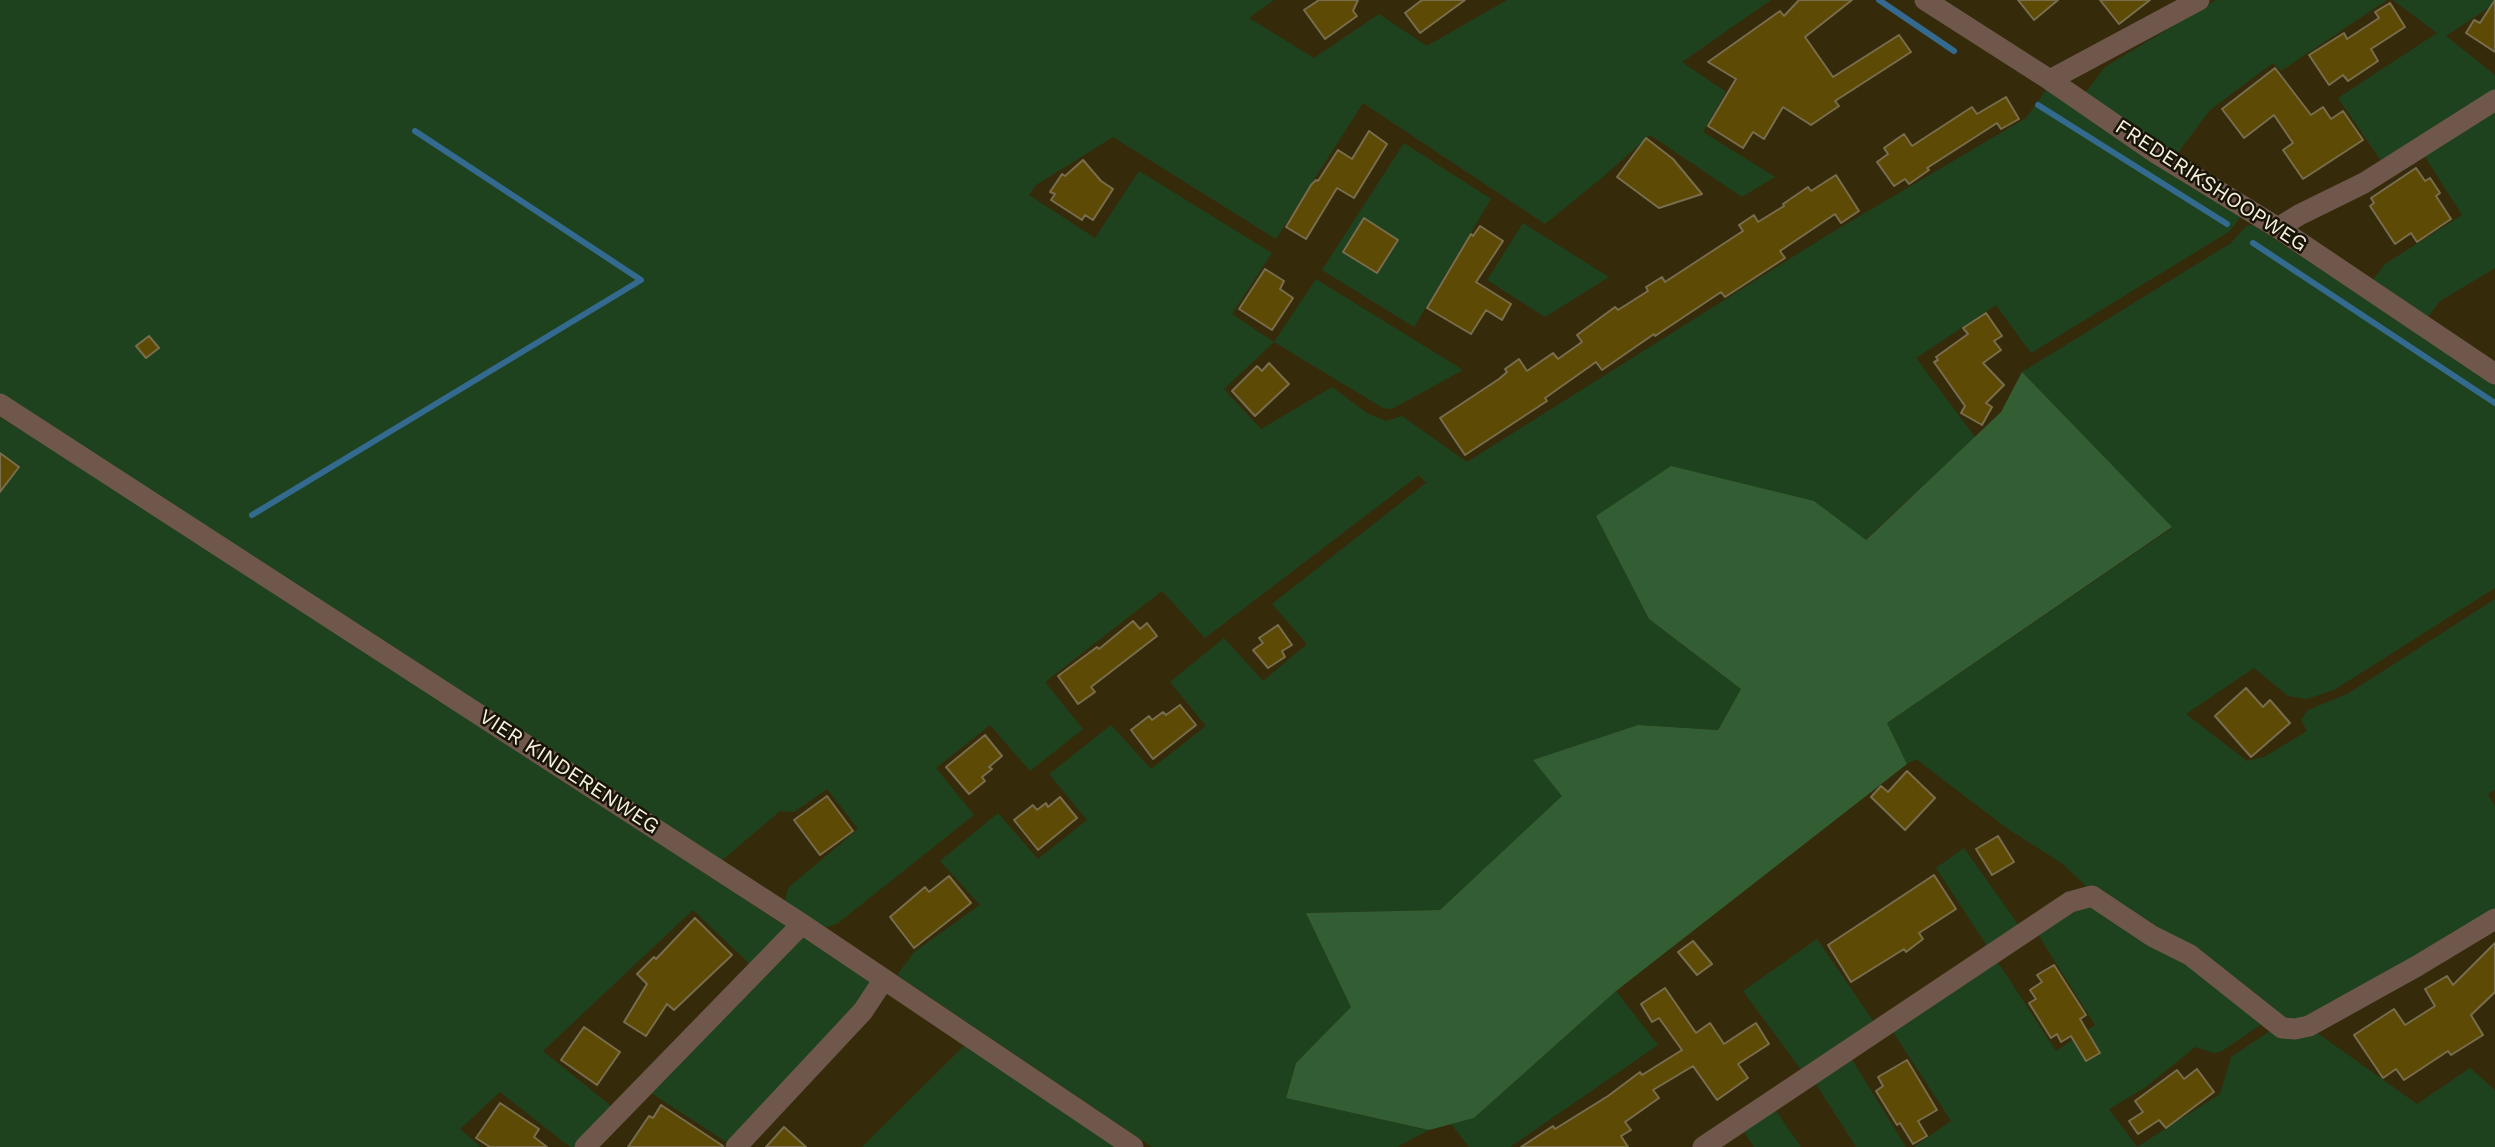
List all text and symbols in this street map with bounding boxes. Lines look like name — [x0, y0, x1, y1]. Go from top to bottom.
street label: FREDERIKSHOOPWEG — [2110, 114, 2312, 258]
street label: VIER KINDERENWEG — [474, 704, 664, 840]

